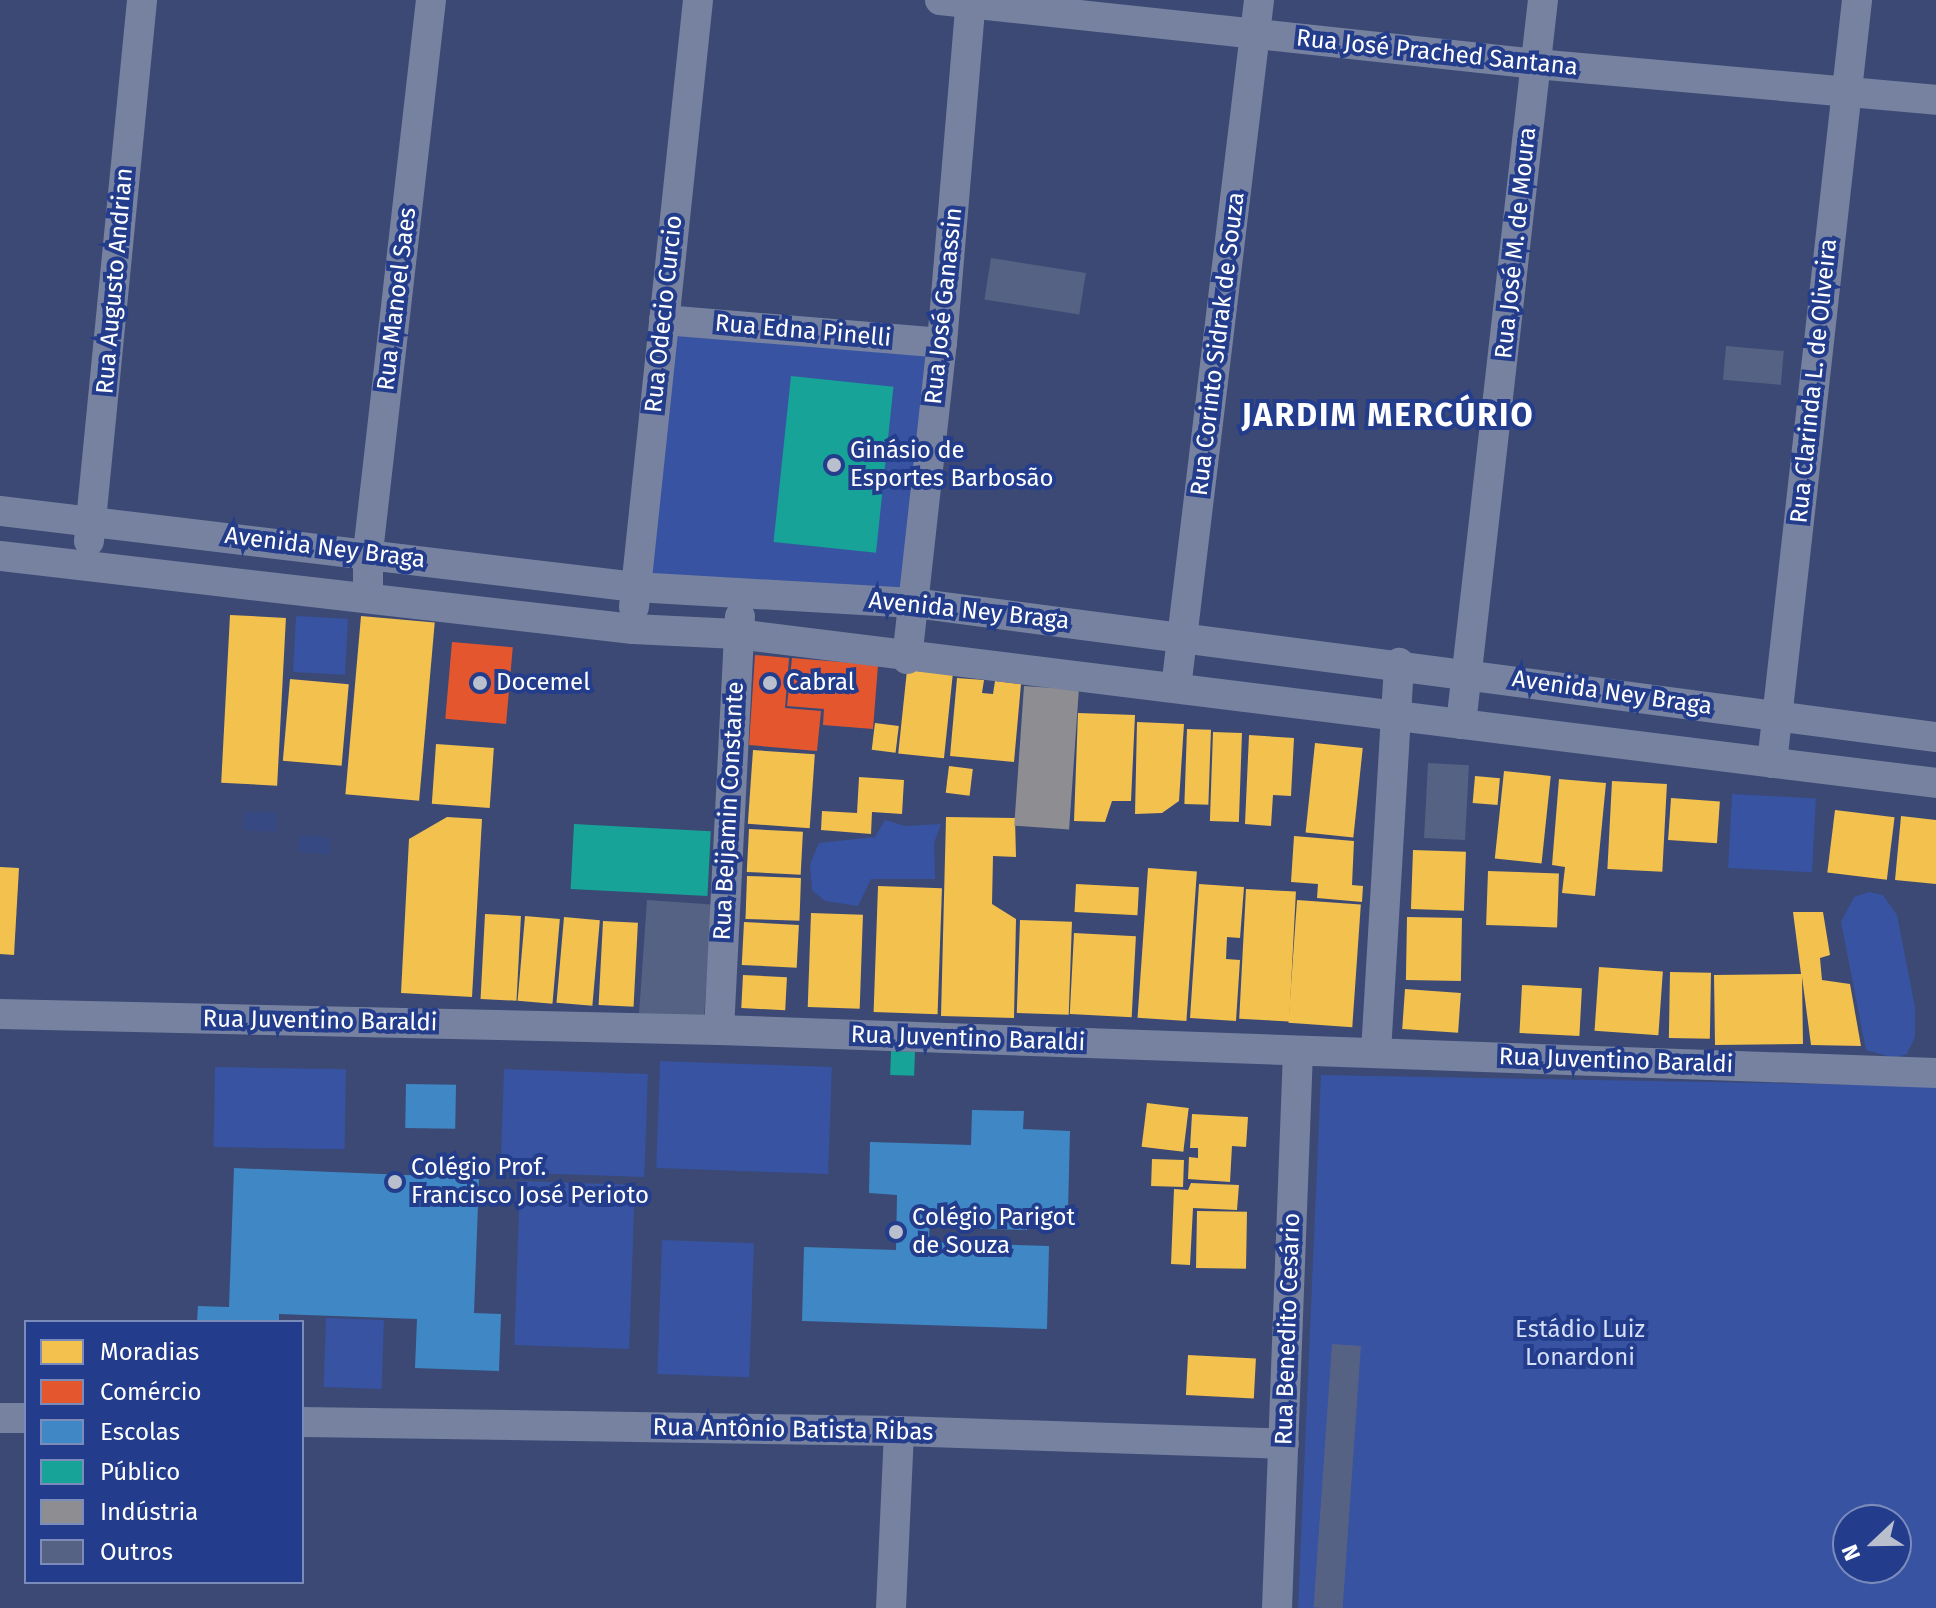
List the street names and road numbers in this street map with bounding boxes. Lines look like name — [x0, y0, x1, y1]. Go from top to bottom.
street label: Rua José Prached Santana — [1295, 24, 1579, 82]
street label: Rua José M. de Moura — [1490, 126, 1542, 360]
street label: Rua Augusto Andrian — [91, 167, 139, 395]
street label: Rua Corinto Sidrak de Souza — [1185, 190, 1251, 498]
street label: Rua Manoel Saes — [371, 206, 423, 392]
street label: Rua José Ganassin — [919, 206, 969, 406]
street label: Rua Odecio Curcio — [639, 214, 689, 414]
street label: Rua Clarinda L. de Oliveira — [1785, 237, 1843, 525]
street label: Rua Edna Pinelli — [714, 309, 892, 353]
street label: Avenida Ney Braga — [223, 521, 427, 575]
street label: Avenida Ney Braga — [867, 586, 1071, 636]
street label: Avenida Ney Braga — [1510, 665, 1714, 721]
street label: Rua Beijamin Constante — [708, 681, 750, 941]
street label: Rua Juventino Baraldi — [202, 1005, 438, 1037]
street label: Rua Juventino Baraldi — [850, 1021, 1086, 1057]
street label: Rua Juventino Baraldi — [1498, 1043, 1734, 1079]
street label: Rua Benedito Cesário — [1270, 1212, 1306, 1446]
street label: Rua Antônio Batista Ribas — [652, 1413, 934, 1447]

